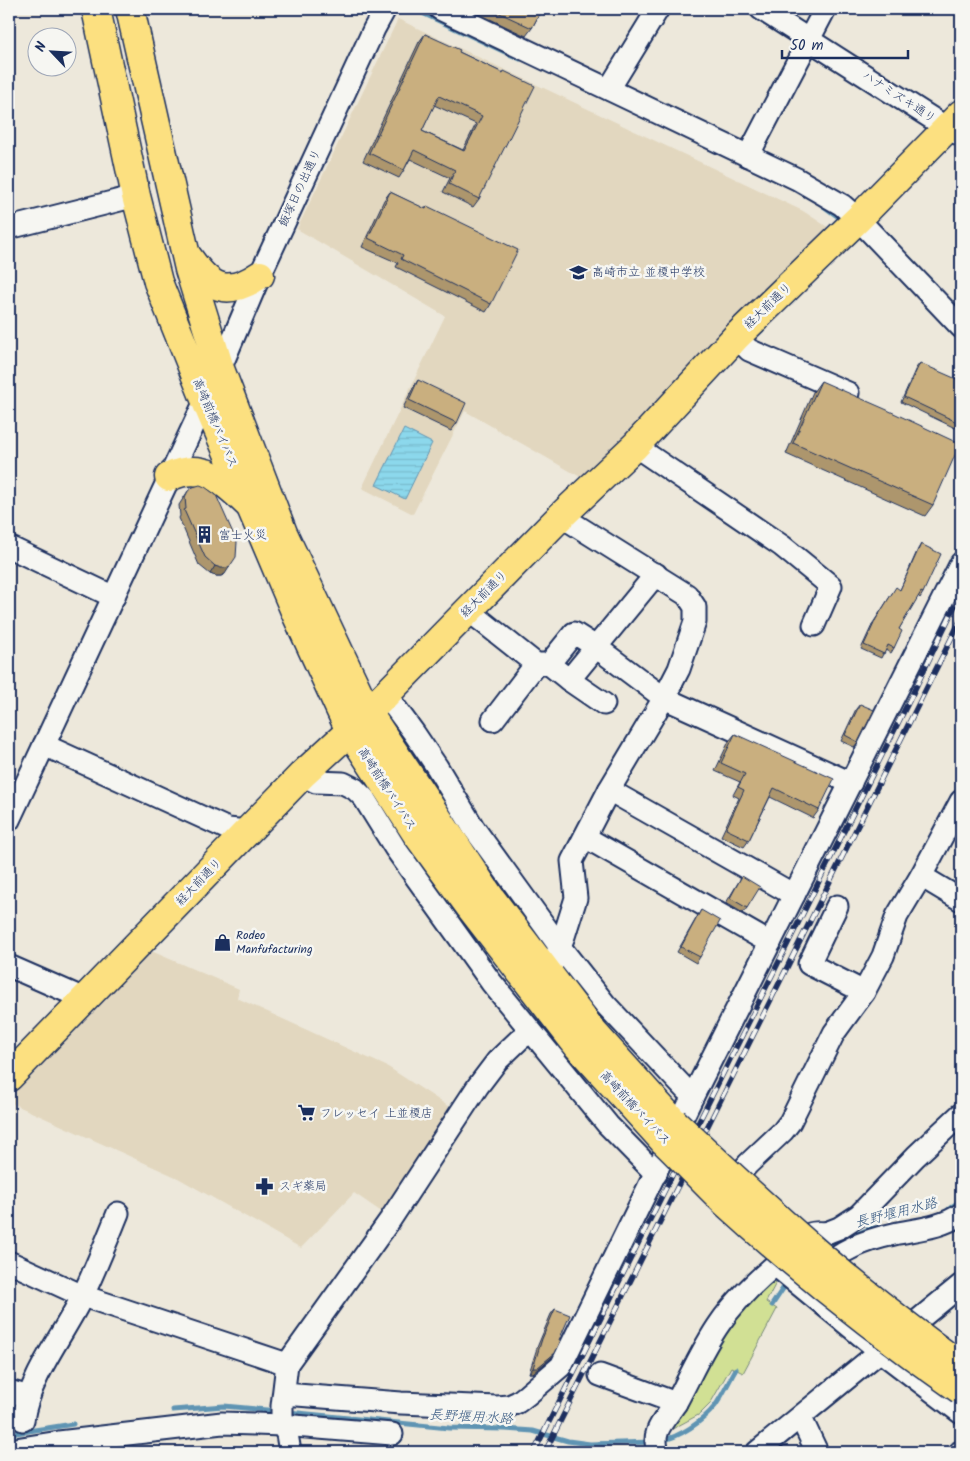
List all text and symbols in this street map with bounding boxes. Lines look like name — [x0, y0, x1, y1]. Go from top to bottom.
north arrow — [28, 28, 78, 78]
scale bar — [782, 28, 909, 60]
text: 50 m — [790, 34, 824, 58]
text: N — [29, 38, 53, 56]
street label: ハナミズキ通り — [858, 66, 940, 128]
street label: 飯塚日の出通り — [274, 146, 326, 230]
school or university icon: 高崎市立 並榎中学校 — [568, 262, 588, 282]
place label: 高崎市立 並榎中学校 — [592, 263, 705, 282]
street label: 経大前通り — [740, 278, 796, 334]
street label: 高崎前橋バイパス — [188, 375, 242, 471]
building icon: 富士火災 — [195, 525, 215, 545]
place label: 富士火災 — [219, 526, 267, 545]
street label: 経大前通り — [456, 566, 512, 622]
street label: 高崎前橋バイパス — [353, 744, 421, 834]
street label: 経大前通り — [171, 854, 227, 910]
place label: Rodeo Manfufacturing — [236, 926, 313, 959]
shop icon: Rodeo Manfufacturing — [212, 932, 232, 952]
street label: 高崎前橋バイパス — [595, 1067, 675, 1149]
supermarket icon: フレッセイ 上並榎店 — [296, 1103, 316, 1123]
place label: フレッセイ 上並榎店 — [320, 1104, 433, 1123]
pharmacy icon: スギ薬局 — [255, 1176, 275, 1196]
place label: スギ薬局 — [279, 1177, 327, 1196]
water label: 長野堰用水路 — [853, 1192, 940, 1234]
water label: 長野堰用水路 — [428, 1404, 515, 1430]

